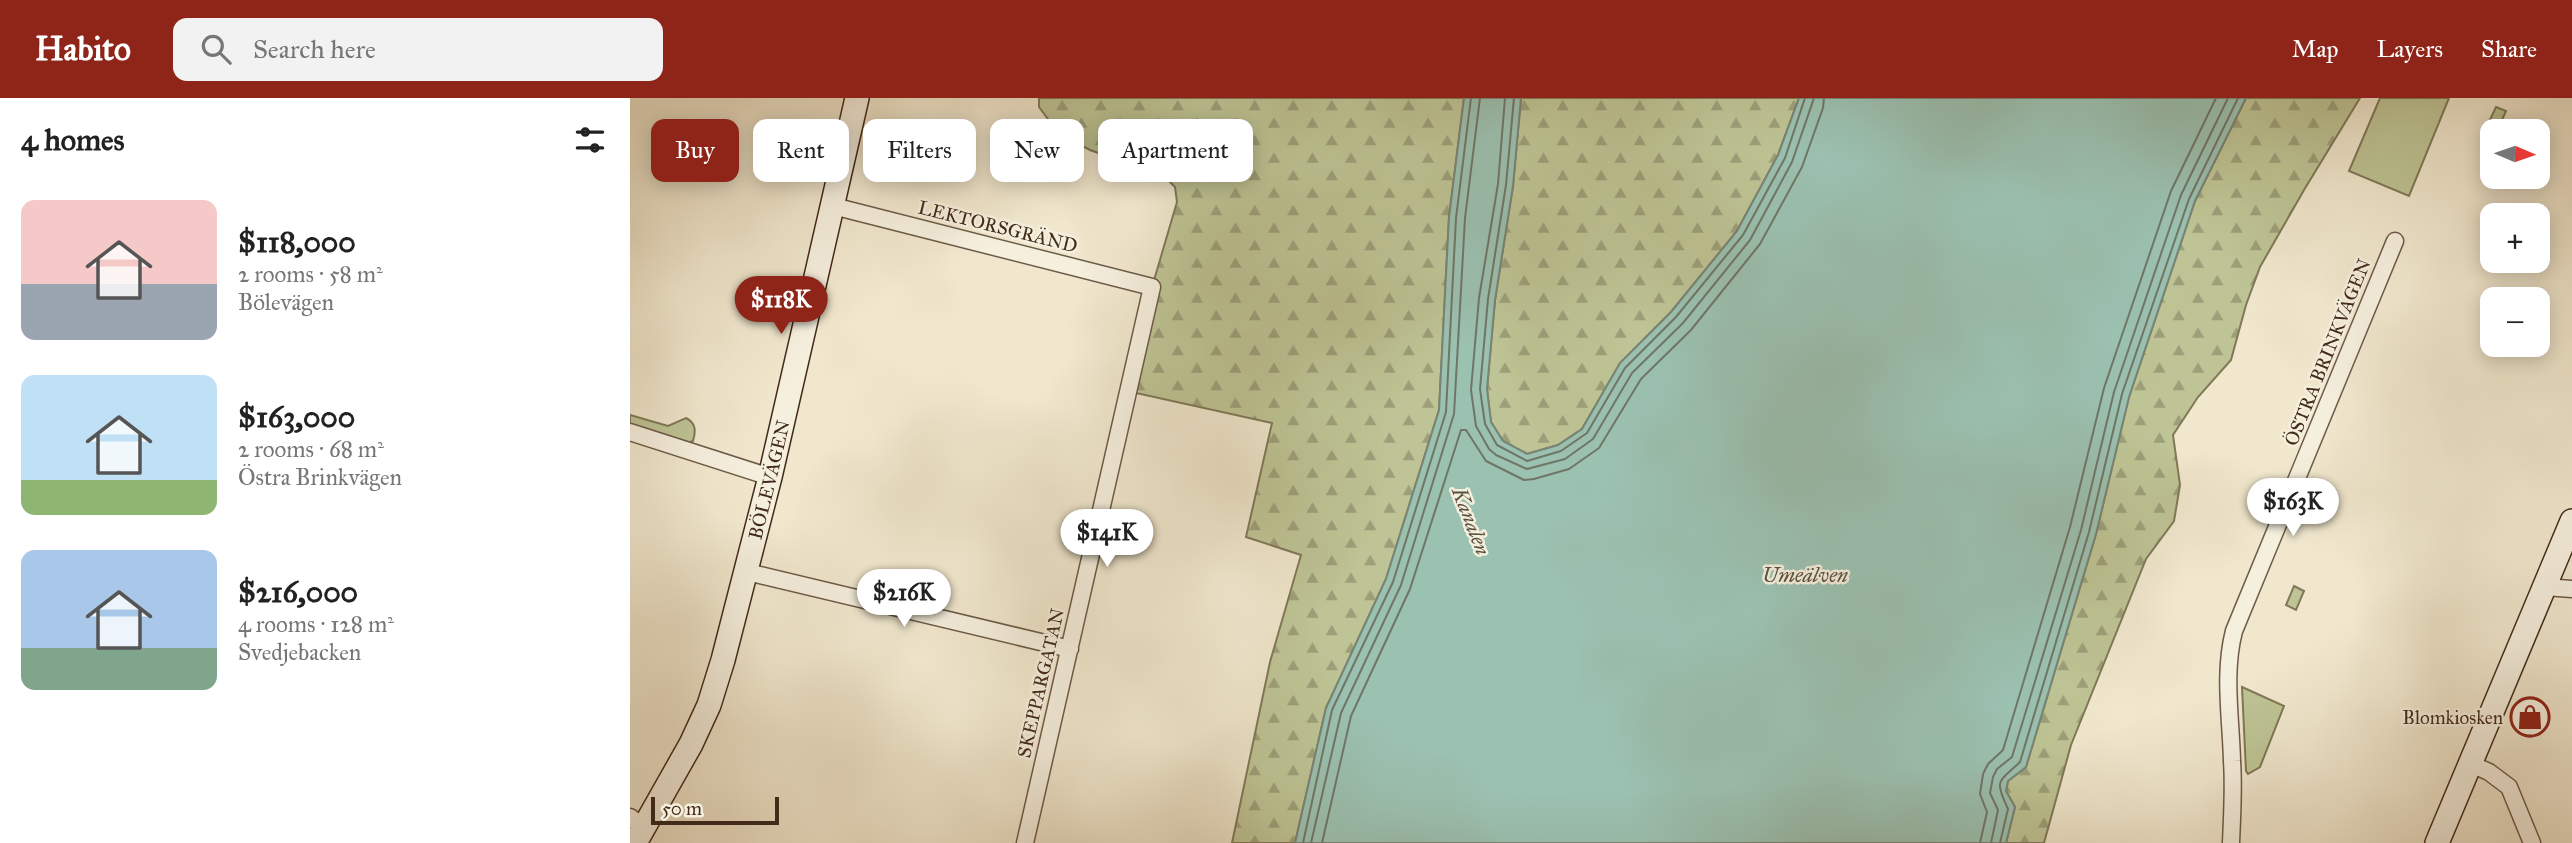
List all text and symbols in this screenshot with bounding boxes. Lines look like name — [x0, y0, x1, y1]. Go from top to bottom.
search box — [173, 18, 663, 81]
text: Habito — [35, 29, 131, 69]
icon: search — [197, 30, 235, 68]
text: Search here — [253, 33, 376, 65]
text: Map — [2292, 34, 2339, 64]
text: Layers — [2377, 34, 2443, 64]
text: Share — [2481, 34, 2537, 64]
chip: Buy — [651, 119, 739, 182]
chip: Rent — [753, 119, 849, 182]
chip: Filters — [863, 119, 976, 182]
chip: New — [990, 119, 1084, 182]
chip: Apartment — [1098, 119, 1253, 182]
north arrow — [2480, 119, 2550, 189]
map controls — [2480, 119, 2550, 357]
icon: filters — [571, 121, 609, 159]
text: 4 homes — [21, 122, 125, 158]
street label: LEKTORSGRÄND — [916, 196, 1080, 257]
button: + — [2480, 203, 2550, 273]
text: $118,000 — [238, 224, 356, 260]
icon: home — [77, 228, 161, 312]
street label: ÖSTRA BRINKVÄGEN — [2279, 255, 2376, 449]
text: 2 rooms · 58 m² — [238, 260, 383, 288]
pin: $118K — [732, 276, 830, 336]
text: $118K — [751, 285, 811, 313]
button: − — [2480, 287, 2550, 357]
text: Bölevägen — [238, 288, 334, 316]
text: $163,000 — [238, 399, 355, 435]
icon: home — [77, 403, 161, 487]
street label: BÖLEVÄGEN — [743, 418, 795, 542]
text: 2 rooms · 68 m² — [238, 435, 384, 463]
text: Östra Brinkvägen — [238, 463, 402, 491]
pin: $163K — [2244, 478, 2342, 538]
water label: Kanalen — [1446, 482, 1496, 559]
text: $163K — [2263, 487, 2323, 515]
pin: $141K — [1058, 510, 1156, 569]
text: $141K — [1076, 518, 1138, 546]
water label: Umeälven — [1762, 562, 1848, 588]
pin: $216K — [855, 570, 953, 629]
text: $216,000 — [238, 574, 358, 610]
icon: home — [77, 578, 161, 662]
text: $216K — [873, 578, 935, 606]
street label: SKEPPARGATAN — [1012, 606, 1069, 760]
text: 4 rooms · 128 m² — [238, 610, 394, 638]
text: Svedjebacken — [238, 638, 361, 666]
shop icon: Blomkiosken — [2509, 696, 2551, 738]
place label: Blomkiosken — [2402, 706, 2503, 729]
scale bar — [651, 794, 779, 826]
text: 50 m — [662, 797, 702, 820]

